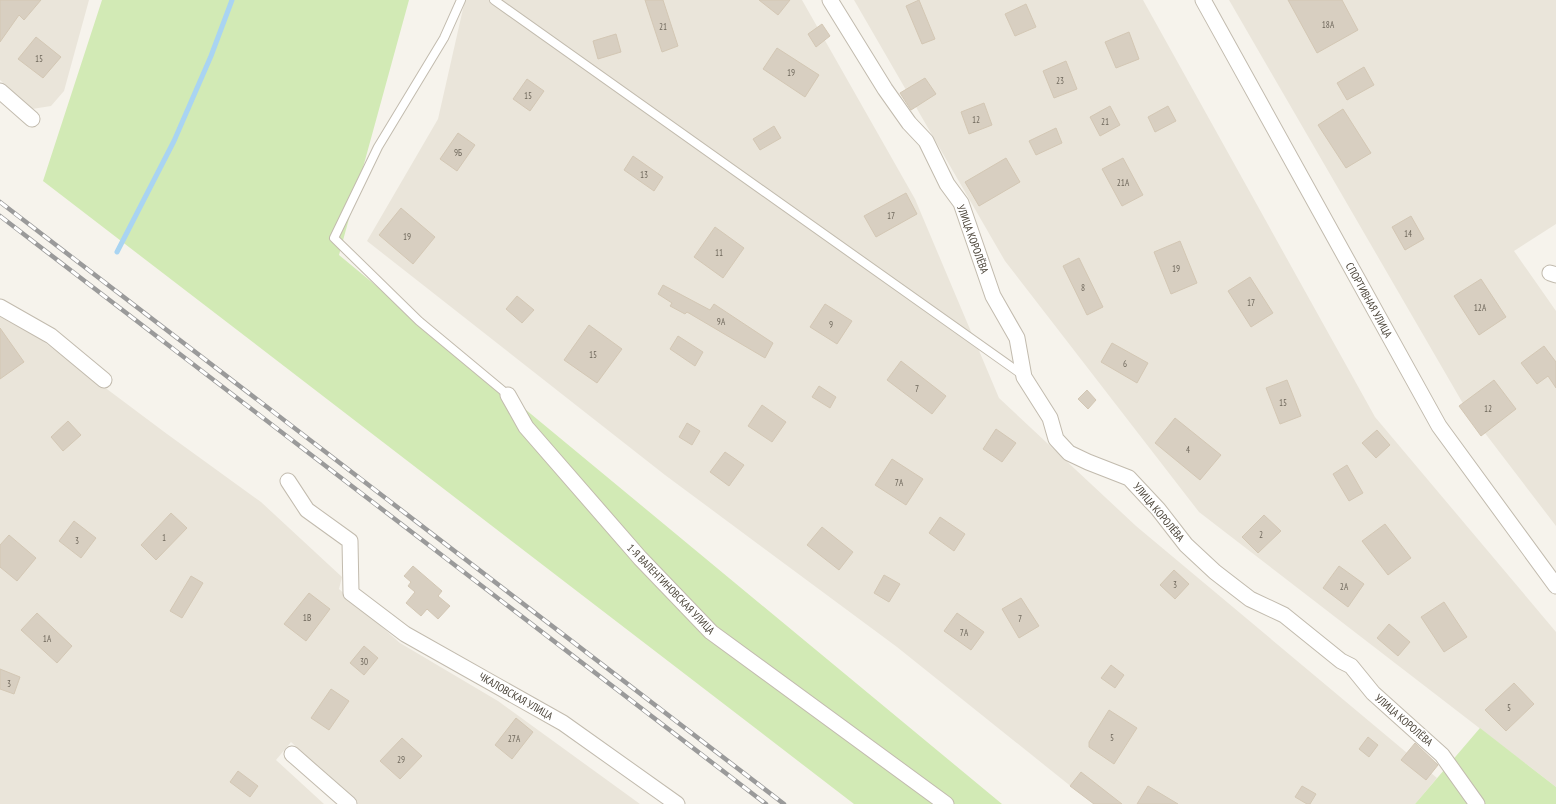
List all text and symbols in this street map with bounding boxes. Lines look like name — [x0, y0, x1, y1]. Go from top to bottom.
house number: 18А — [1322, 19, 1335, 30]
house number: 21 — [659, 21, 667, 32]
house number: 15 — [35, 53, 43, 64]
house number: 19 — [787, 67, 795, 78]
house number: 23 — [1056, 75, 1064, 86]
house number: 15 — [524, 90, 532, 101]
house number: 12 — [972, 114, 980, 125]
house number: 21 — [1101, 116, 1109, 127]
house number: 9Б — [454, 147, 462, 158]
house number: 13 — [640, 169, 648, 180]
house number: 21А — [1117, 177, 1130, 188]
street label: УЛИЦА КОРОЛЁВА — [954, 203, 992, 276]
house number: 17 — [887, 210, 895, 221]
house number: 14 — [1404, 228, 1412, 239]
house number: 19 — [403, 231, 411, 242]
house number: 11 — [715, 247, 723, 258]
street label: СПОРТИВНАЯ УЛИЦА — [1343, 260, 1396, 341]
house number: 19 — [1172, 263, 1180, 274]
house number: 8 — [1081, 282, 1085, 293]
house number: 17 — [1247, 297, 1255, 308]
house number: 12А — [1474, 302, 1487, 313]
house number: 9А — [717, 316, 726, 327]
house number: 9 — [829, 319, 833, 330]
house number: 15 — [589, 349, 597, 360]
house number: 6 — [1123, 358, 1127, 369]
house number: 7 — [915, 383, 919, 394]
house number: 15 — [1279, 397, 1287, 408]
house number: 12 — [1484, 403, 1492, 414]
house number: 4 — [1186, 444, 1190, 455]
house number: 7А — [895, 477, 904, 488]
street label: УЛИЦА КОРОЛЁВА — [1130, 480, 1188, 545]
house number: 2 — [1259, 529, 1263, 540]
house number: 1 — [162, 532, 166, 543]
house number: 3 — [75, 535, 79, 546]
street label: 1-Я ВАЛЕНТИНОВСКАЯ УЛИЦА — [624, 541, 718, 638]
house number: 3 — [1173, 579, 1177, 590]
house number: 2А — [1340, 581, 1349, 592]
house number: 1В — [303, 612, 311, 623]
house number: 7 — [1018, 613, 1022, 624]
house number: 7А — [960, 627, 969, 638]
house number: 1А — [43, 633, 52, 644]
house number: 30 — [360, 656, 368, 667]
street label: ЧКАЛОВСКАЯ УЛИЦА — [477, 669, 556, 723]
house number: 3 — [7, 678, 11, 689]
street label: УЛИЦА КОРОЛЁВА — [1372, 691, 1436, 750]
house number: 5 — [1507, 702, 1511, 713]
house number: 5 — [1110, 732, 1114, 743]
house number: 27А — [508, 733, 521, 744]
house number: 29 — [397, 754, 405, 765]

